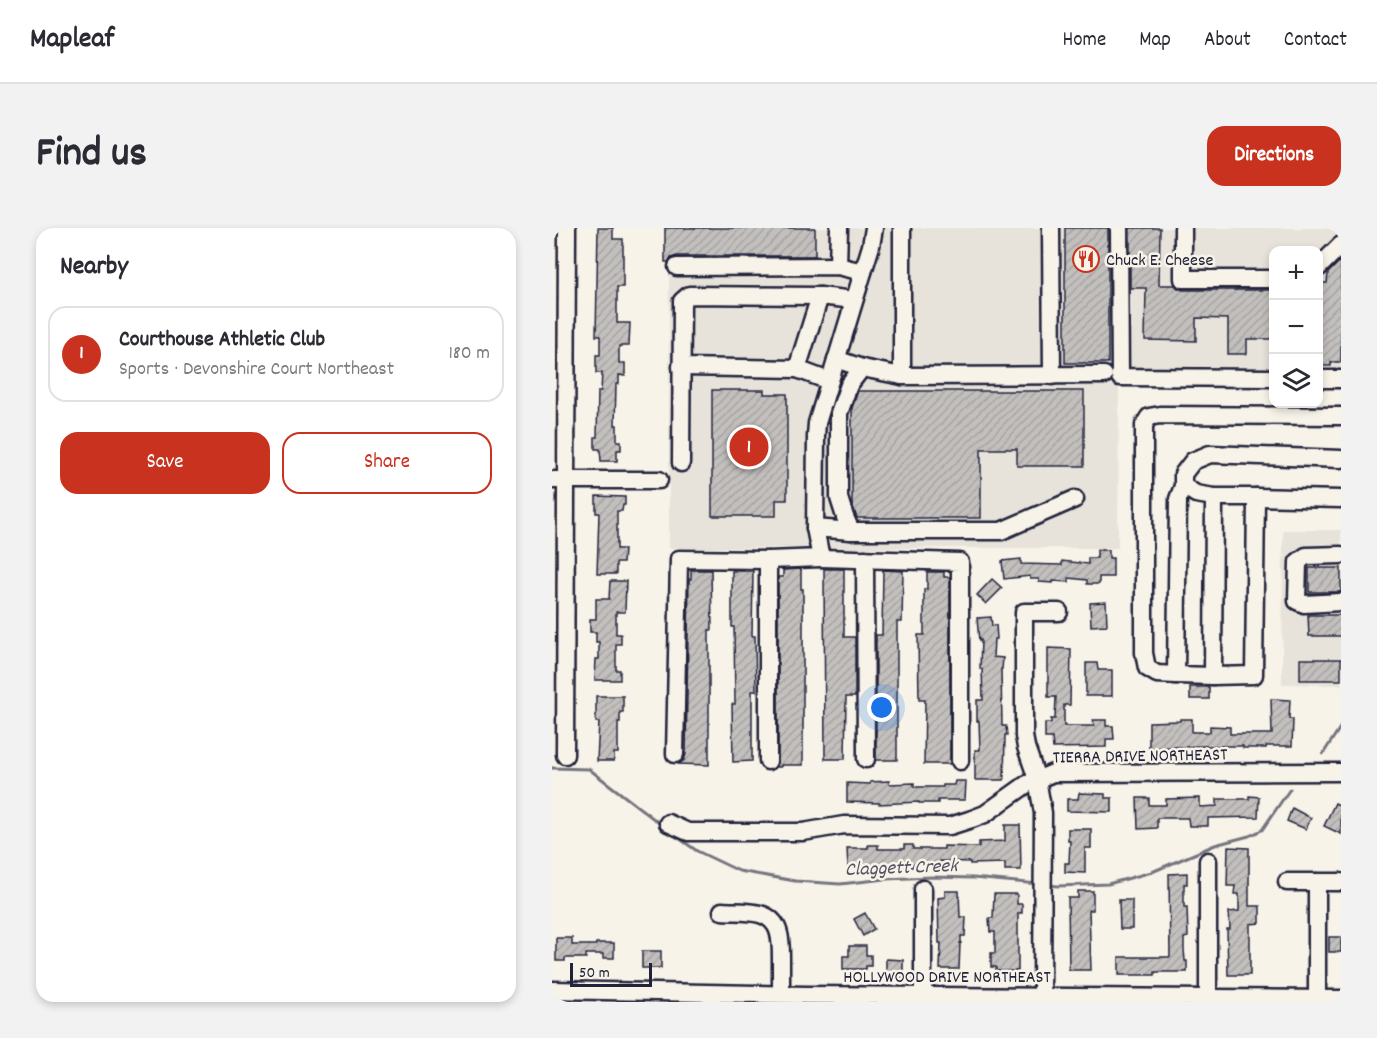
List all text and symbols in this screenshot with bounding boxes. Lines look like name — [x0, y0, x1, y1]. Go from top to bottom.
text: Mapleaf — [30, 21, 114, 61]
text: Home — [1062, 26, 1106, 56]
text: Map — [1139, 26, 1171, 56]
text: About — [1204, 26, 1251, 56]
text: Contact — [1284, 26, 1347, 56]
text: Find us — [36, 126, 147, 186]
button: Directions — [1207, 126, 1341, 186]
restaurant icon: Chuck E. Cheese — [1071, 244, 1101, 274]
map controls — [1269, 246, 1323, 408]
button: + — [1269, 246, 1323, 300]
text: Nearby — [60, 249, 128, 286]
place label: Chuck E. Cheese — [1106, 249, 1213, 274]
button: − — [1269, 300, 1323, 354]
text: Courthouse Athletic Club — [119, 325, 325, 356]
text: 1 — [79, 340, 84, 368]
text: 180 m — [448, 340, 490, 368]
button: layers — [1269, 354, 1323, 408]
text: Sports · Devonshire Court Northeast — [119, 356, 394, 384]
pin: 1 — [730, 424, 768, 470]
button: Save — [60, 432, 270, 494]
button: Share — [282, 432, 492, 494]
your location — [867, 693, 896, 722]
street label: TIERRA DRIVE NORTHEAST — [1053, 743, 1228, 772]
water label: Claggett Creek — [844, 853, 960, 885]
scale bar — [570, 960, 652, 988]
text: 50 m — [579, 962, 610, 985]
street label: HOLLYWOOD DRIVE NORTHEAST — [843, 966, 1051, 991]

